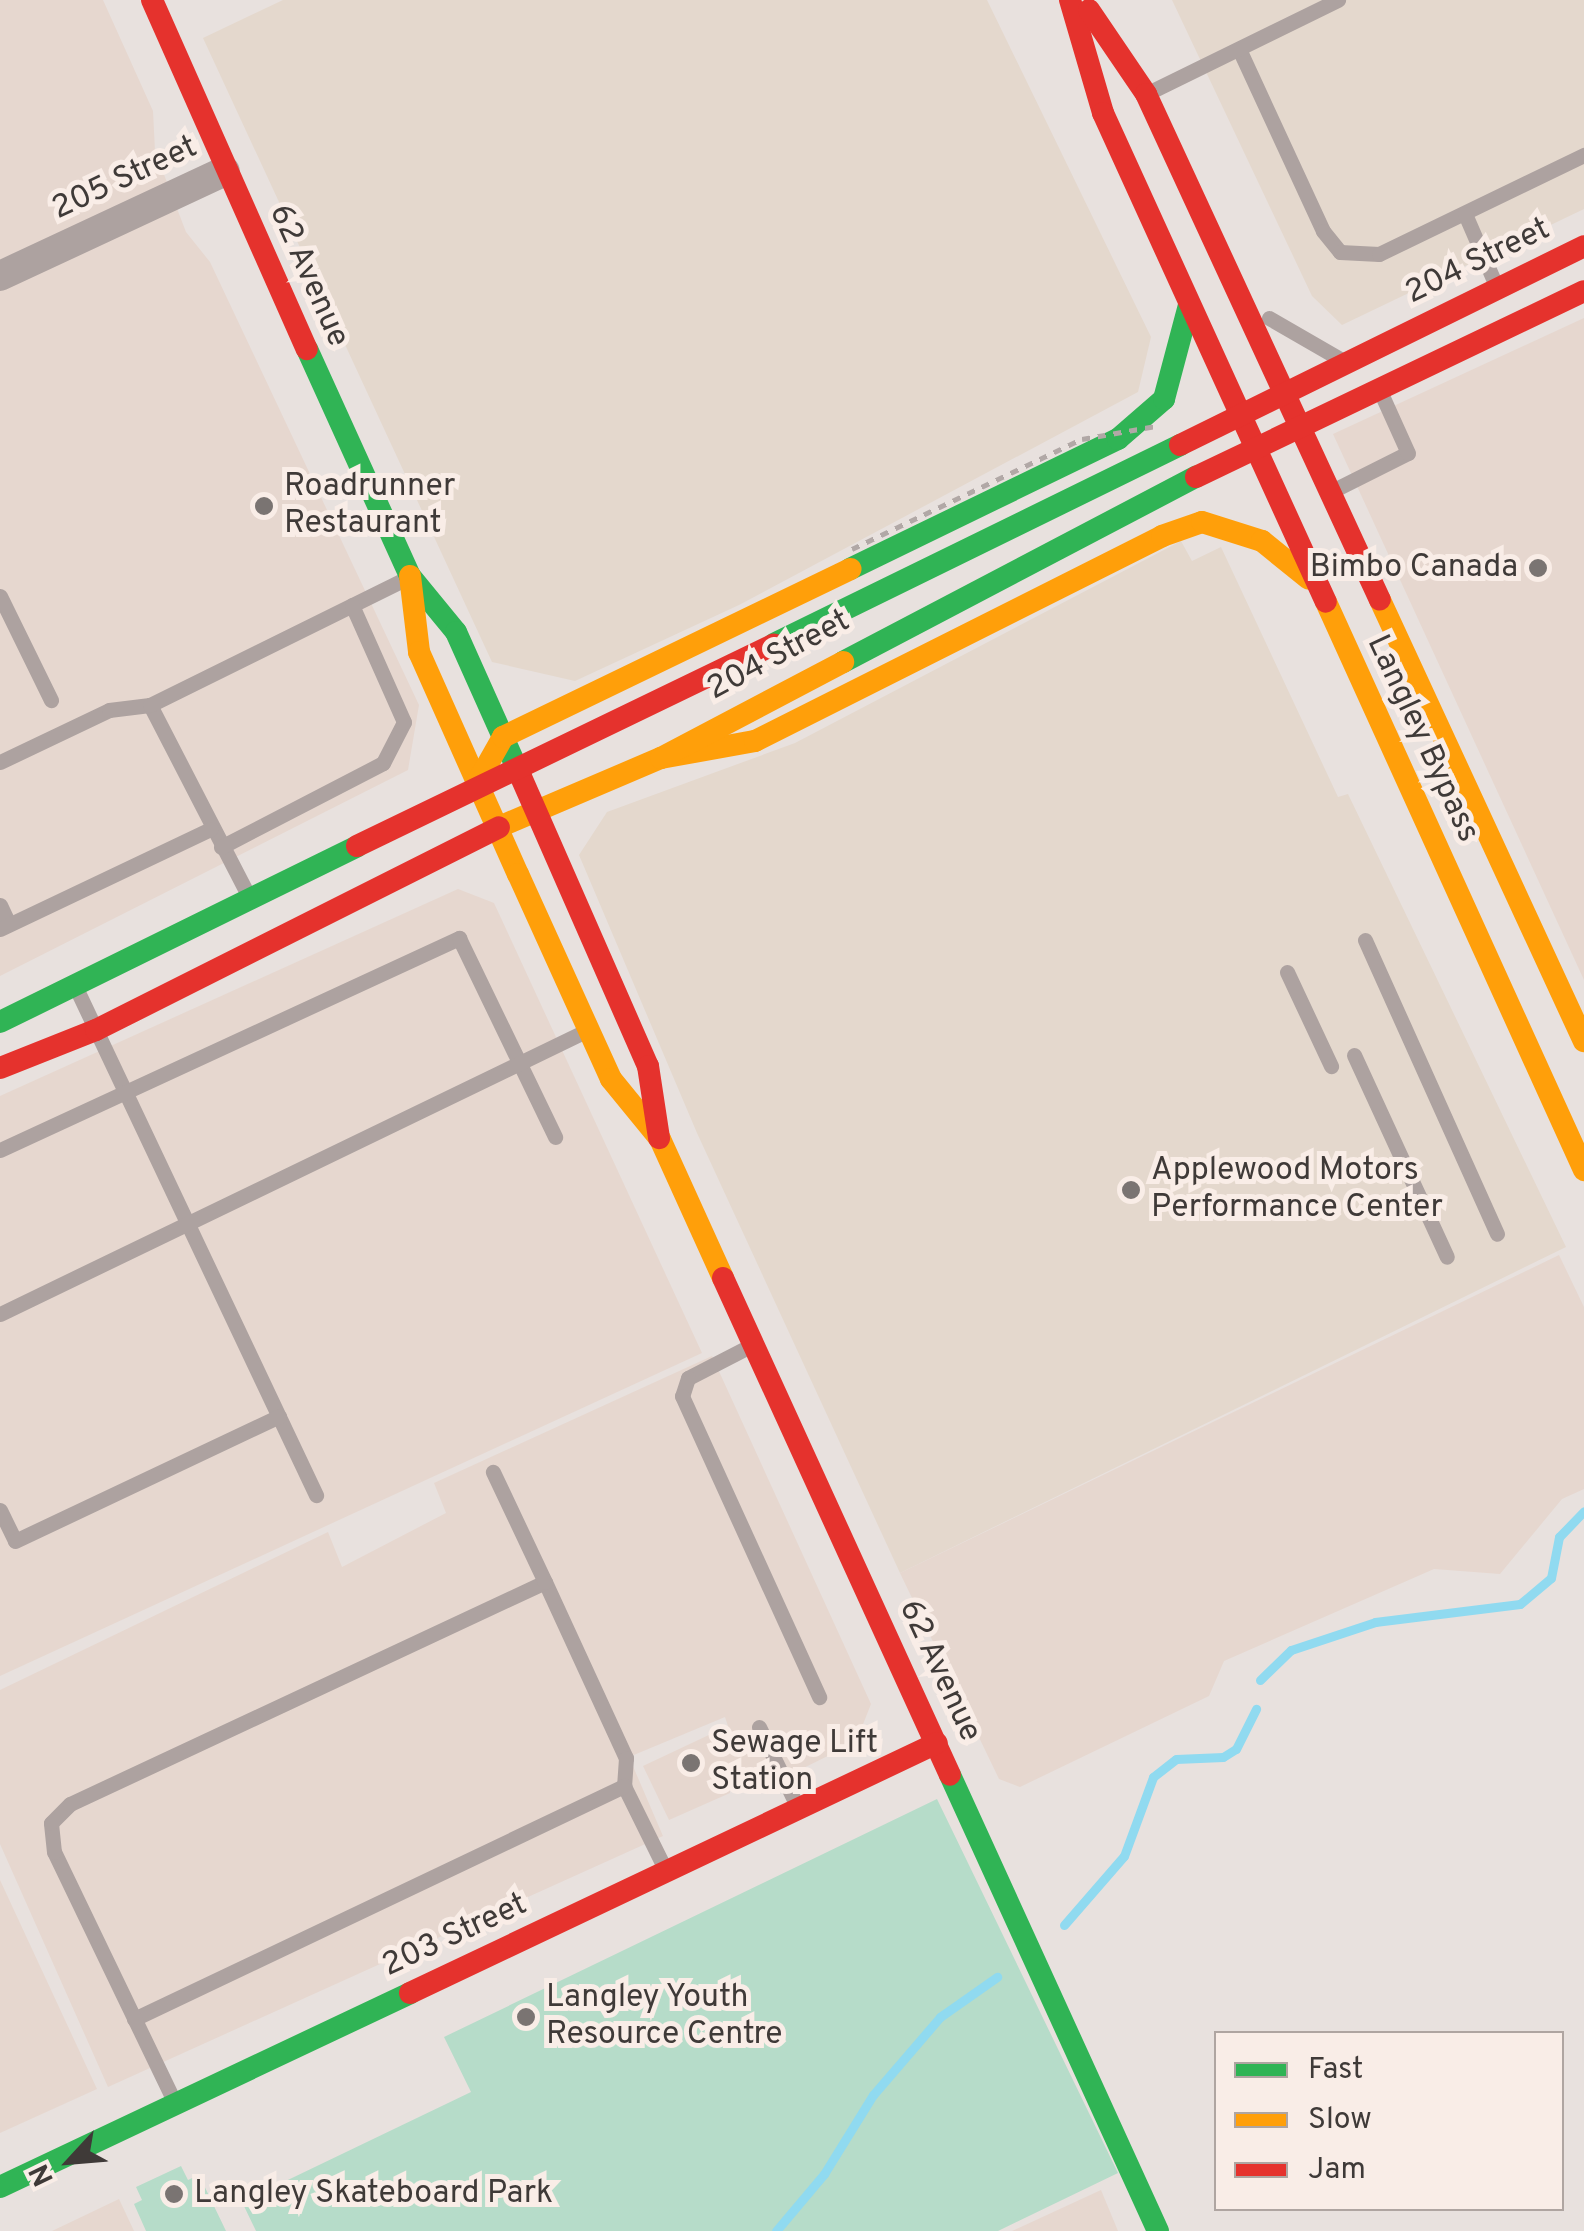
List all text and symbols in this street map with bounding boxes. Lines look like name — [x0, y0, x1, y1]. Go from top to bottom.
street label: 205 Street — [46, 129, 204, 229]
street label: 62 Avenue — [259, 198, 357, 354]
street label: 204 Street — [1400, 211, 1556, 313]
place label: Roadrunner Restaurant — [284, 469, 455, 544]
marker: Roadrunner Restaurant — [253, 495, 275, 517]
place label: Bimbo Canada — [1310, 549, 1518, 587]
marker: Bimbo Canada — [1527, 557, 1549, 579]
street label: 204 Street — [701, 603, 857, 709]
street label: Langley Bypass — [1357, 629, 1487, 849]
place label: Applewood Motors Performance Center — [1151, 1153, 1443, 1228]
marker: Applewood Motors Performance Center — [1120, 1179, 1142, 1201]
street label: 62 Avenue — [889, 1593, 989, 1749]
place label: Sewage Lift Station — [711, 1726, 878, 1801]
marker: Sewage Lift Station — [680, 1752, 702, 1774]
street label: 203 Street — [377, 1886, 533, 1986]
place label: Langley Youth Resource Centre — [546, 1980, 782, 2055]
marker: Langley Youth Resource Centre — [515, 2006, 537, 2028]
legend — [1214, 2031, 1564, 2211]
text: Fast — [1308, 2052, 1363, 2089]
text: Slow — [1308, 2102, 1372, 2139]
north arrow — [20, 2111, 120, 2211]
text: Jam — [1308, 2152, 1366, 2189]
text: N — [22, 2157, 64, 2191]
place label: Langley Skateboard Park — [194, 2175, 553, 2213]
marker: Langley Skateboard Park — [163, 2183, 185, 2205]

